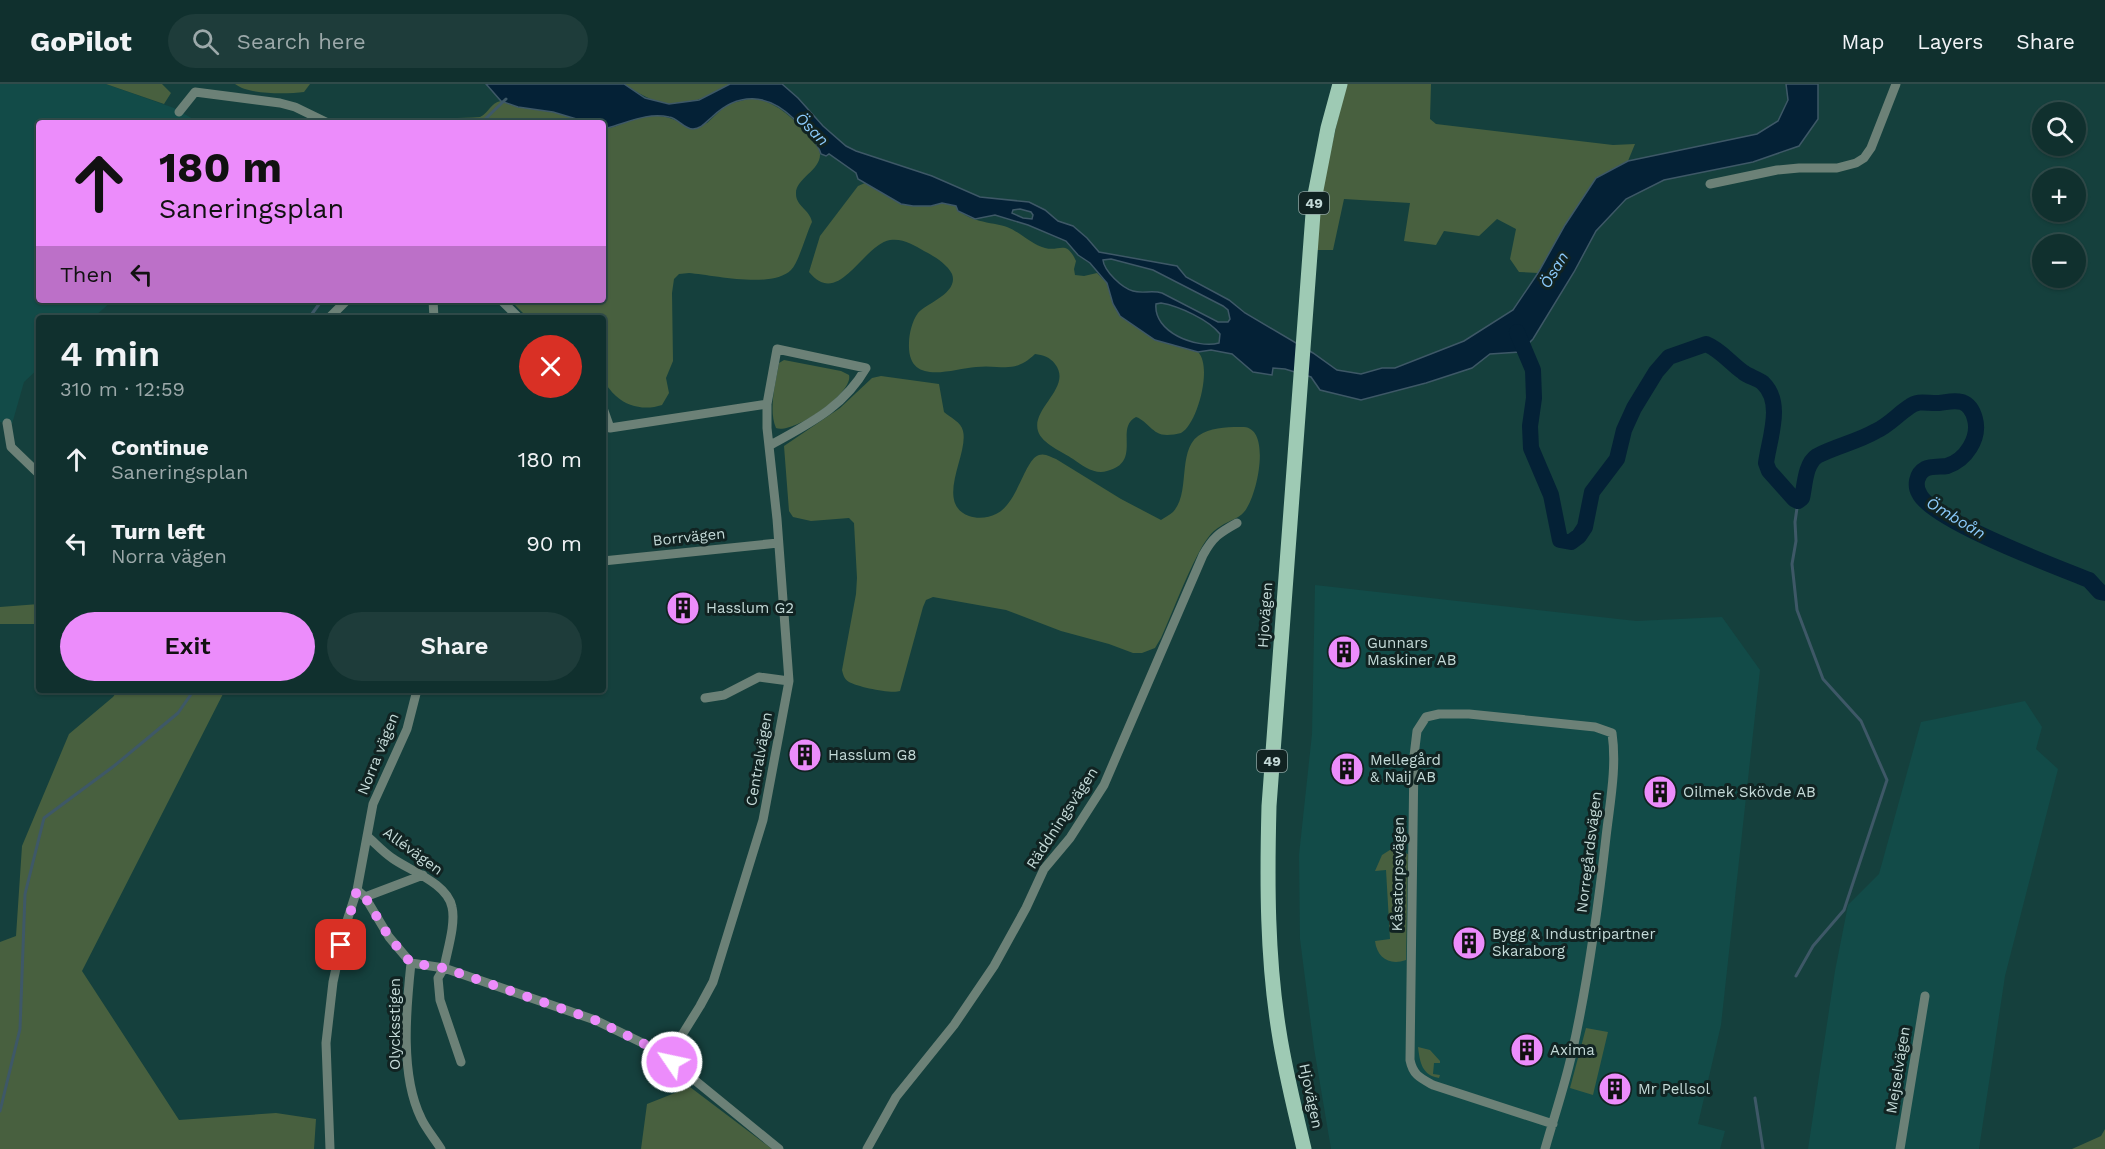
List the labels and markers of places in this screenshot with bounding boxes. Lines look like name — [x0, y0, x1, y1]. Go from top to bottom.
building icon: Hasslum G2 — [665, 590, 701, 626]
place label: Hasslum G2 — [706, 599, 794, 617]
building icon: Gunnars Maskiner AB — [1326, 634, 1362, 670]
place label: Gunnars Maskiner AB — [1367, 634, 1457, 669]
building icon: Hasslum G8 — [787, 737, 823, 773]
place label: Hasslum G8 — [828, 746, 917, 764]
building icon: Mellegård & Naij AB — [1329, 751, 1365, 787]
place label: Mellegård & Naij AB — [1370, 751, 1441, 786]
building icon: Oilmek Skövde AB — [1642, 774, 1678, 810]
place label: Oilmek Skövde AB — [1683, 783, 1816, 801]
pin — [315, 919, 366, 970]
building icon: Bygg & Industripartner Skaraborg — [1451, 925, 1487, 961]
place label: Bygg & Industripartner Skaraborg — [1492, 925, 1656, 960]
building icon: Axima — [1509, 1032, 1545, 1068]
place label: Axima — [1550, 1041, 1595, 1059]
building icon: Mr Pellsol — [1597, 1071, 1633, 1107]
place label: Mr Pellsol — [1638, 1080, 1710, 1098]

